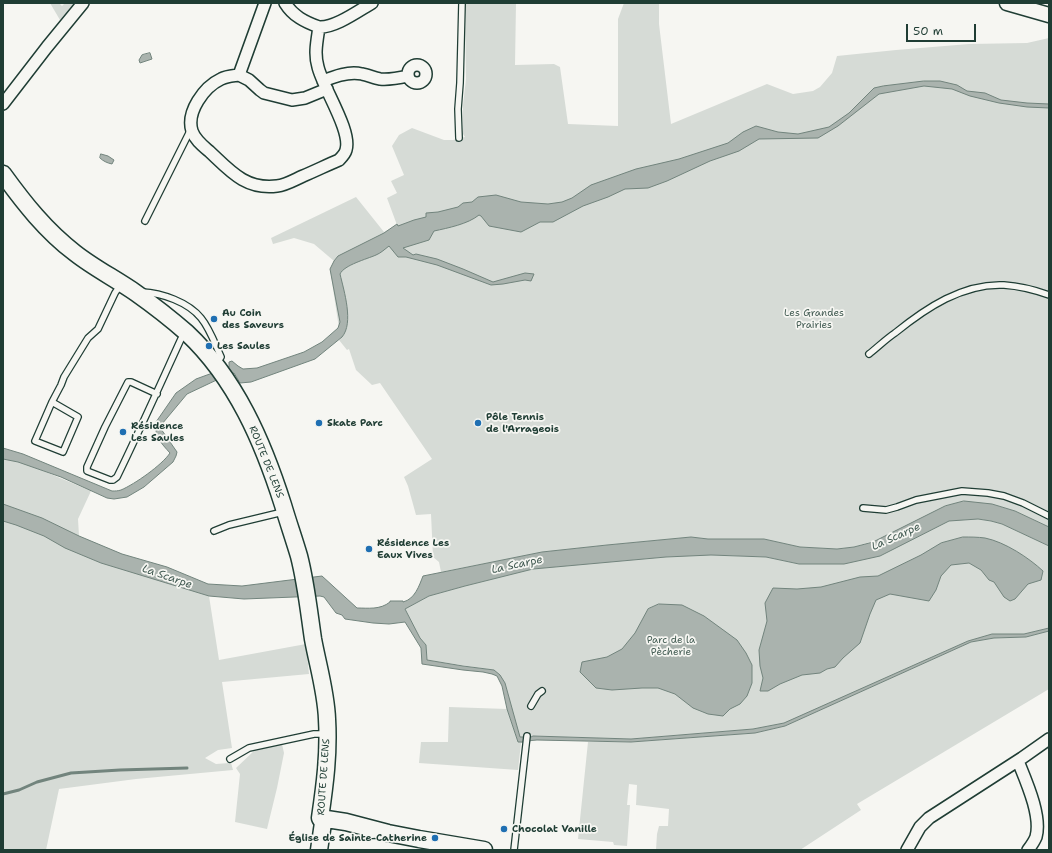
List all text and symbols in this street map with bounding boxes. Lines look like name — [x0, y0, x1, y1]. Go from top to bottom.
scale bar — [908, 16, 978, 42]
text: 50 m — [913, 23, 943, 39]
place label: Au Coin des Saveurs — [222, 307, 284, 330]
park label: Les Grandes Prairies — [784, 307, 844, 330]
marker: Au Coin des Saveurs — [209, 314, 219, 324]
place label: Les Saules — [217, 340, 270, 352]
marker: Les Saules — [204, 341, 214, 351]
place label: Pôle Tennis de l'Arrageois — [486, 411, 559, 434]
place label: Skate Parc — [327, 417, 383, 429]
marker: Skate Parc — [314, 418, 324, 428]
marker: Pôle Tennis de l'Arrageois — [473, 418, 483, 428]
place label: Résidence Les Saules — [131, 420, 184, 444]
street label: ROUTE DE LENS — [246, 424, 286, 500]
marker: Résidence Les Saules — [118, 427, 128, 437]
water label: La Scarpe — [870, 520, 922, 554]
place label: Résidence Les Eaux Vives — [377, 537, 449, 560]
marker: Résidence Les Eaux Vives — [364, 544, 374, 554]
water label: La Scarpe — [490, 553, 544, 577]
water label: La Scarpe — [140, 562, 194, 592]
park label: Parc de la Pècherie — [647, 634, 695, 658]
street label: ROUTE DE LENS — [315, 738, 333, 816]
place label: Chocolat Vanille — [512, 823, 597, 835]
marker: Chocolat Vanille — [499, 824, 509, 834]
place label: Église de Sainte-Catherine — [288, 832, 427, 844]
marker: Église de Sainte-Catherine — [430, 833, 440, 843]

